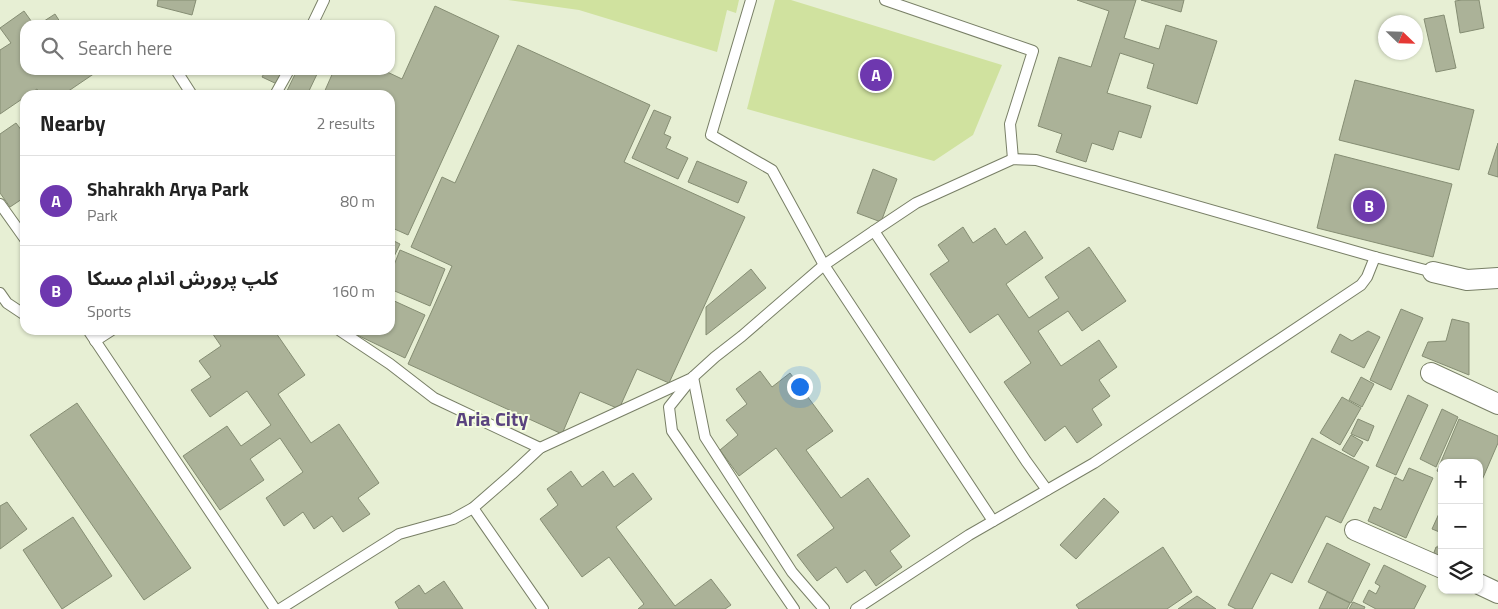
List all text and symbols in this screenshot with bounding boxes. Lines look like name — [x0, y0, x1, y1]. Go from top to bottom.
north arrow — [1378, 15, 1423, 60]
search box — [20, 20, 395, 75]
text: Search here — [78, 33, 172, 62]
icon: search — [38, 34, 66, 62]
pin: A — [860, 56, 892, 94]
text: Nearby — [40, 107, 105, 139]
text: 2 results — [316, 111, 375, 135]
text: Shahrakh Arya Park — [87, 174, 249, 203]
pin: B — [1353, 187, 1385, 225]
text: A — [51, 189, 61, 213]
text: 80 m — [340, 189, 375, 213]
text: Park — [87, 203, 118, 227]
text: کلپ پرورش اندام مسکا — [87, 263, 278, 292]
text: B — [51, 279, 61, 303]
text: 160 m — [331, 279, 375, 303]
text: Sports — [87, 299, 131, 323]
your location — [787, 374, 813, 400]
district label: Aria City — [456, 403, 528, 434]
map controls — [1438, 459, 1483, 594]
button: + — [1438, 459, 1483, 504]
button: − — [1438, 504, 1483, 549]
button: layers — [1438, 549, 1483, 594]

